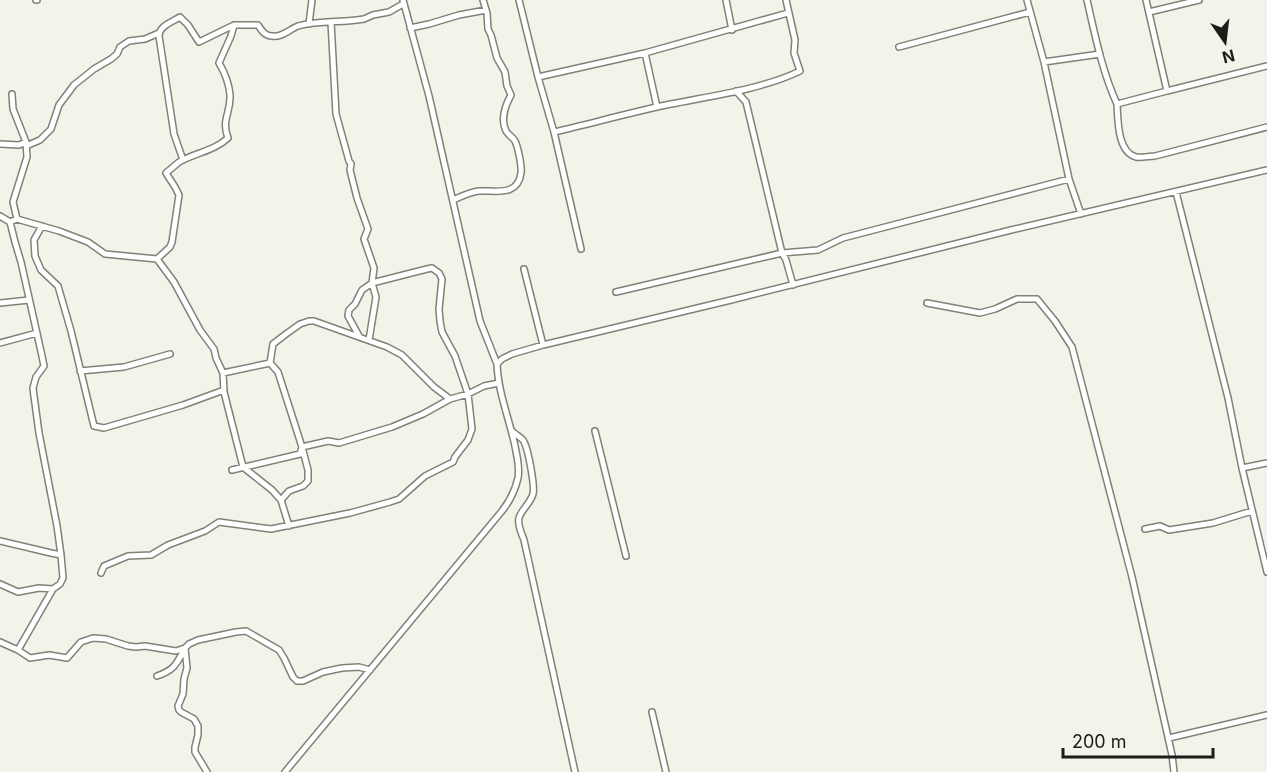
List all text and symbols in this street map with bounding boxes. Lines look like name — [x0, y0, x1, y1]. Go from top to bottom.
north arrow — [1195, 12, 1255, 72]
text: N — [1220, 45, 1237, 68]
scale bar — [1063, 721, 1213, 759]
text: 200 m — [1072, 731, 1127, 752]

